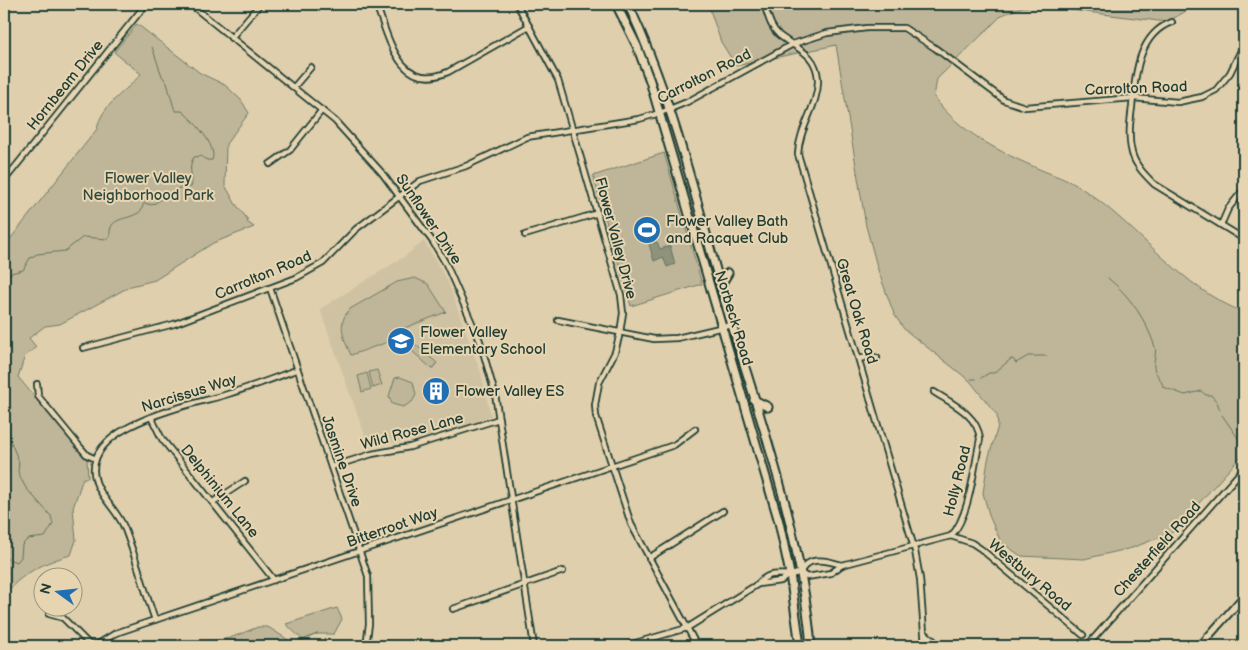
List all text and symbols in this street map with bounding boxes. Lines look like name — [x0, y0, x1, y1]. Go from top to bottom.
street label: Hornbeam Drive — [23, 36, 108, 134]
street label: Carrolton Road — [654, 45, 754, 108]
street label: Carrolton Road — [1084, 77, 1188, 100]
park label: Flower Valley Neighborhood Park — [82, 169, 214, 205]
street label: Sunflower Drive — [391, 170, 466, 268]
street label: Flower Valley Drive — [590, 175, 641, 301]
place label: Flower Valley Bath and Racquet Club — [666, 212, 789, 248]
sports icon: Flower Valley Bath and Racquet Club — [632, 215, 662, 245]
street label: Carrolton Road — [212, 247, 314, 304]
street label: Great Oak Road — [831, 256, 882, 366]
street label: Norbeck Road — [710, 268, 757, 368]
place label: Flower Valley Elementary School — [420, 323, 546, 359]
school or university icon: Flower Valley Elementary School — [386, 326, 416, 356]
street label: Narcissus Way — [139, 370, 239, 417]
building icon: Flower Valley ES — [421, 376, 451, 406]
place label: Flower Valley ES — [455, 382, 564, 401]
street label: Wild Rose Lane — [359, 409, 466, 454]
street label: Jasmine Drive — [317, 413, 366, 510]
street label: Delphinium Lane — [176, 441, 263, 542]
street label: Holly Road — [940, 444, 975, 519]
street label: Chesterfield Road — [1109, 498, 1205, 601]
street label: Bitterroot Way — [344, 503, 440, 552]
street label: Westbury Road — [984, 535, 1075, 616]
north arrow — [32, 568, 82, 618]
text: N — [36, 581, 55, 596]

